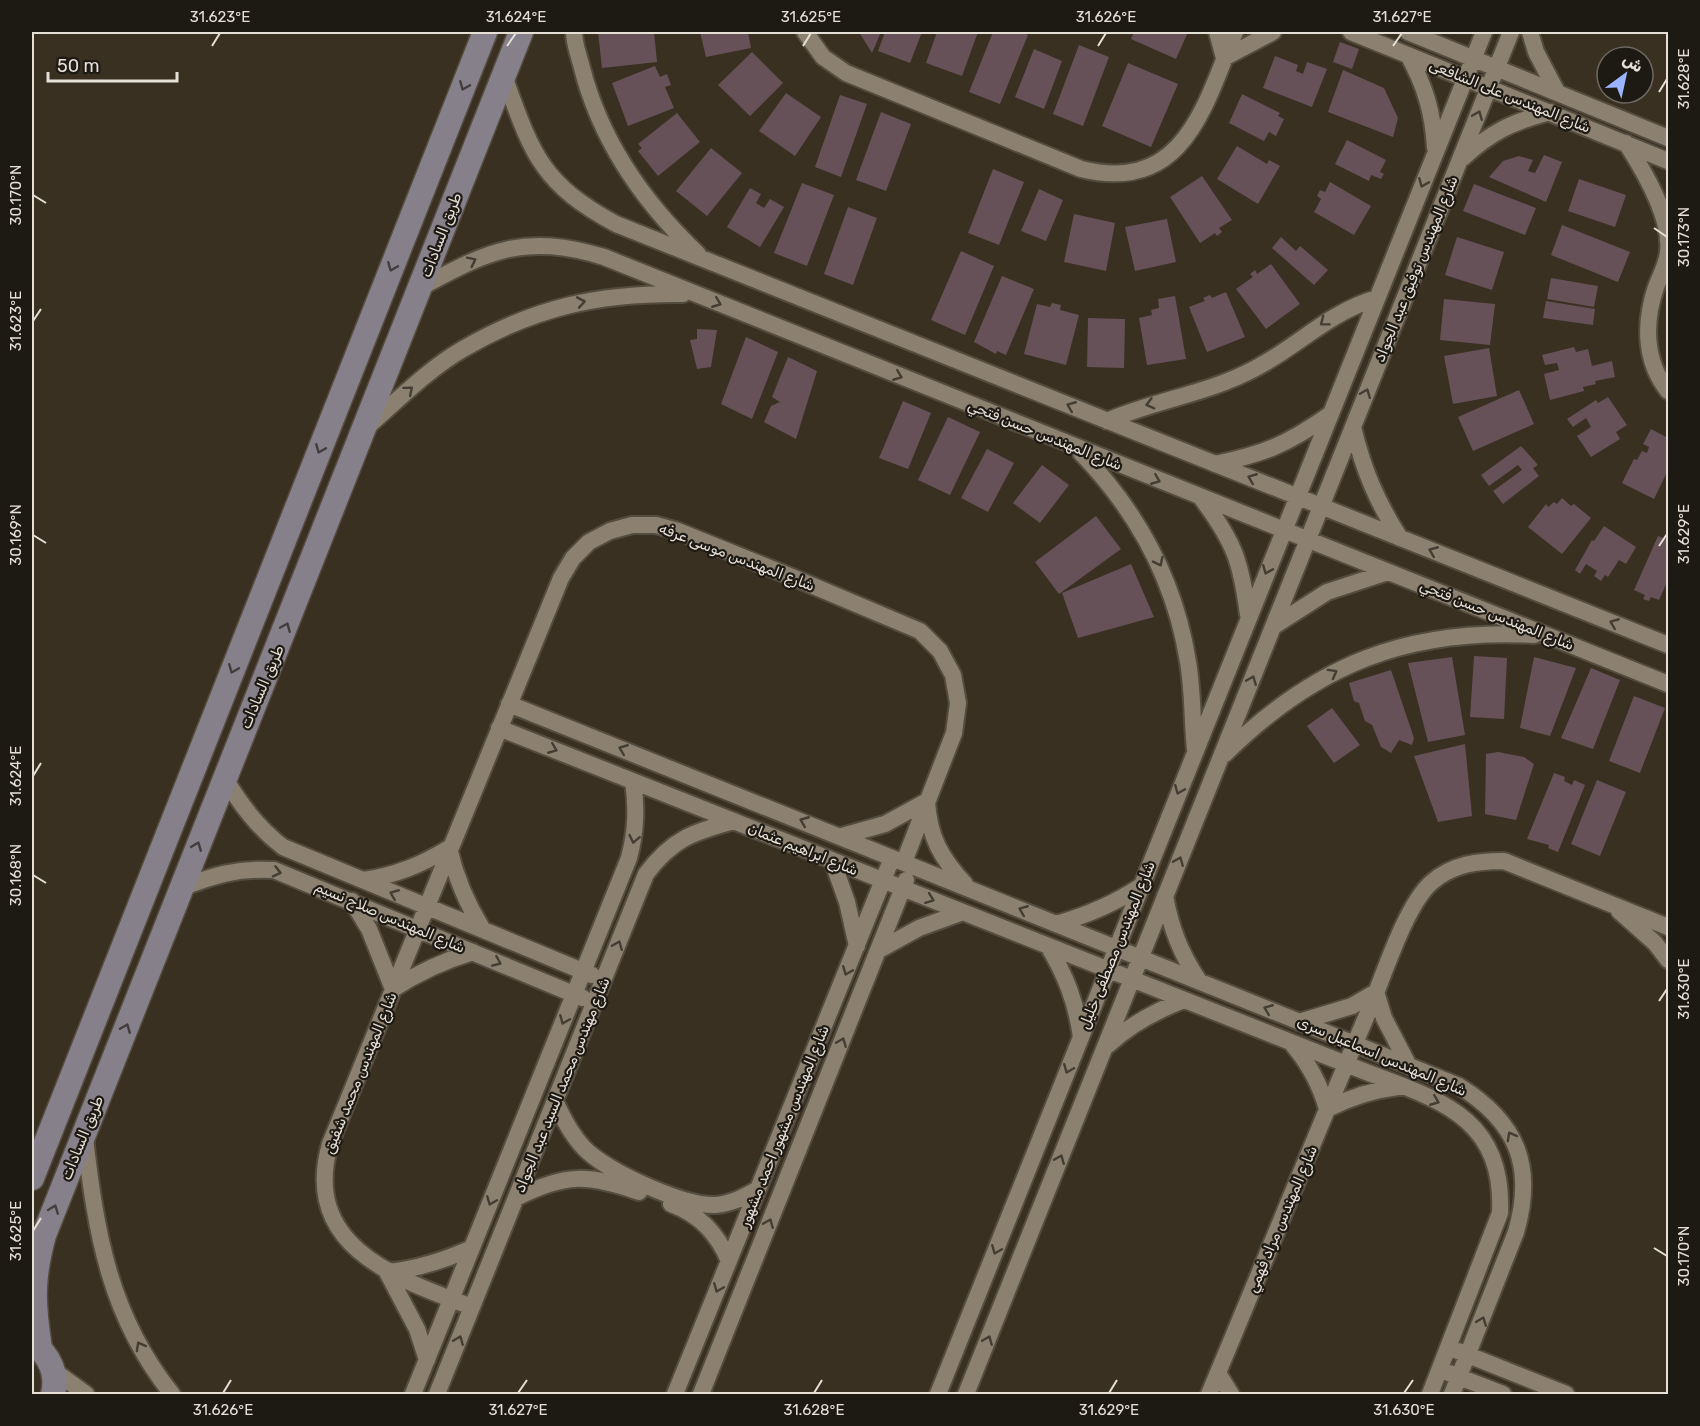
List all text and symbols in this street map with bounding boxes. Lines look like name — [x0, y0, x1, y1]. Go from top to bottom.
text: 31.623°E — [190, 8, 250, 26]
text: 31.624°E — [486, 8, 546, 26]
text: 31.625°E — [781, 8, 841, 26]
text: 31.626°E — [1076, 8, 1136, 26]
text: 31.627°E — [1372, 8, 1432, 26]
scale bar — [48, 45, 177, 83]
north arrow — [1595, 45, 1655, 105]
text: 31.628°E — [1675, 48, 1693, 110]
text: ش — [1619, 49, 1647, 76]
text: 50 m — [57, 55, 100, 77]
street label: شارع المهندس على الشافعى — [1426, 55, 1593, 139]
one-way arrow — [458, 80, 471, 91]
one-way arrow — [1471, 110, 1483, 121]
text: 30.170°N — [7, 165, 25, 225]
street label: شارع المهندس توفيق عبد الجواد — [1370, 173, 1464, 366]
one-way arrow — [1418, 177, 1430, 188]
street label: طريق السادات — [417, 190, 465, 280]
text: 30.173°N — [1675, 207, 1693, 267]
one-way arrow — [465, 256, 476, 268]
one-way arrow — [387, 261, 399, 272]
text: 31.623°E — [7, 291, 25, 351]
one-way arrow — [576, 296, 585, 308]
one-way arrow — [710, 296, 721, 308]
one-way arrow — [1320, 315, 1331, 326]
one-way arrow — [891, 369, 902, 381]
one-way arrow — [402, 386, 413, 397]
one-way arrow — [1359, 389, 1371, 400]
street label: شارع المهندس حسن فتحي — [964, 396, 1125, 477]
one-way arrow — [1145, 397, 1156, 409]
one-way arrow — [1066, 401, 1077, 413]
one-way arrow — [315, 442, 327, 453]
one-way arrow — [1150, 473, 1161, 485]
one-way arrow — [1247, 473, 1258, 486]
text: 30.169°N — [7, 504, 25, 566]
text: 31.629°E — [1675, 504, 1693, 564]
street label: شارع المهندس موسى عرفه — [656, 519, 817, 597]
one-way arrow — [1428, 546, 1439, 558]
one-way arrow — [1152, 556, 1163, 567]
one-way arrow — [1262, 564, 1274, 575]
street label: شارع المهندس حسن فتحي — [1416, 576, 1577, 657]
one-way arrow — [1609, 618, 1620, 630]
one-way arrow — [279, 622, 291, 633]
street label: طريق السادات — [236, 642, 288, 732]
one-way arrow — [228, 663, 240, 674]
one-way arrow — [1327, 669, 1337, 680]
one-way arrow — [1245, 675, 1257, 686]
one-way arrow — [547, 742, 558, 754]
one-way arrow — [618, 744, 629, 756]
text: 31.624°E — [7, 746, 25, 806]
one-way arrow — [1174, 785, 1187, 795]
one-way arrow — [799, 816, 810, 828]
street label: شارع ابراهيم عثمان — [745, 819, 861, 881]
one-way arrow — [628, 833, 641, 843]
one-way arrow — [190, 841, 202, 852]
text: 30.168°N — [7, 844, 25, 906]
one-way arrow — [1172, 856, 1184, 867]
street label: شارع المهندس مصطفى خليل — [1075, 858, 1161, 1032]
one-way arrow — [272, 865, 282, 878]
street label: شارع المهندس صلاح نسيم — [311, 877, 468, 959]
one-way arrow — [390, 889, 401, 901]
one-way arrow — [924, 892, 935, 904]
one-way arrow — [1019, 905, 1030, 917]
one-way arrow — [611, 940, 623, 951]
one-way arrow — [490, 955, 501, 967]
text: 31.630°E — [1675, 958, 1693, 1020]
one-way arrow — [842, 965, 854, 976]
street label: شارع مهندس محمد السيد عبد الجواد — [510, 975, 615, 1196]
street label: شارع المهندس محمد شفيق — [319, 990, 403, 1157]
one-way arrow — [1263, 1004, 1274, 1016]
street label: شارع المهندس اسماعيل سرى — [1294, 1012, 1469, 1102]
one-way arrow — [559, 1014, 571, 1025]
street label: شارع المهندس مشهور احمد مشهور — [735, 1022, 835, 1231]
one-way arrow — [118, 1023, 131, 1033]
one-way arrow — [835, 1038, 847, 1049]
one-way arrow — [1063, 1063, 1075, 1074]
street label: طريق السادات — [57, 1093, 107, 1183]
one-way arrow — [1429, 1093, 1440, 1106]
one-way arrow — [1507, 1131, 1518, 1142]
street label: شارع المهندس مراد فهمي — [1243, 1143, 1324, 1296]
one-way arrow — [1053, 1154, 1065, 1165]
one-way arrow — [486, 1195, 498, 1206]
text: 31.625°E — [7, 1201, 25, 1261]
one-way arrow — [46, 1204, 59, 1215]
one-way arrow — [762, 1218, 774, 1229]
text: 30.170°N — [1675, 1226, 1693, 1286]
one-way arrow — [991, 1244, 1003, 1255]
one-way arrow — [713, 1282, 725, 1293]
one-way arrow — [1474, 1316, 1487, 1326]
one-way arrow — [452, 1335, 464, 1346]
one-way arrow — [981, 1335, 993, 1346]
one-way arrow — [136, 1342, 147, 1352]
text: 31.626°E — [193, 1401, 253, 1419]
text: 31.627°E — [488, 1401, 548, 1419]
text: 31.628°E — [783, 1401, 845, 1419]
text: 31.629°E — [1079, 1401, 1139, 1419]
text: 31.630°E — [1373, 1401, 1435, 1419]

